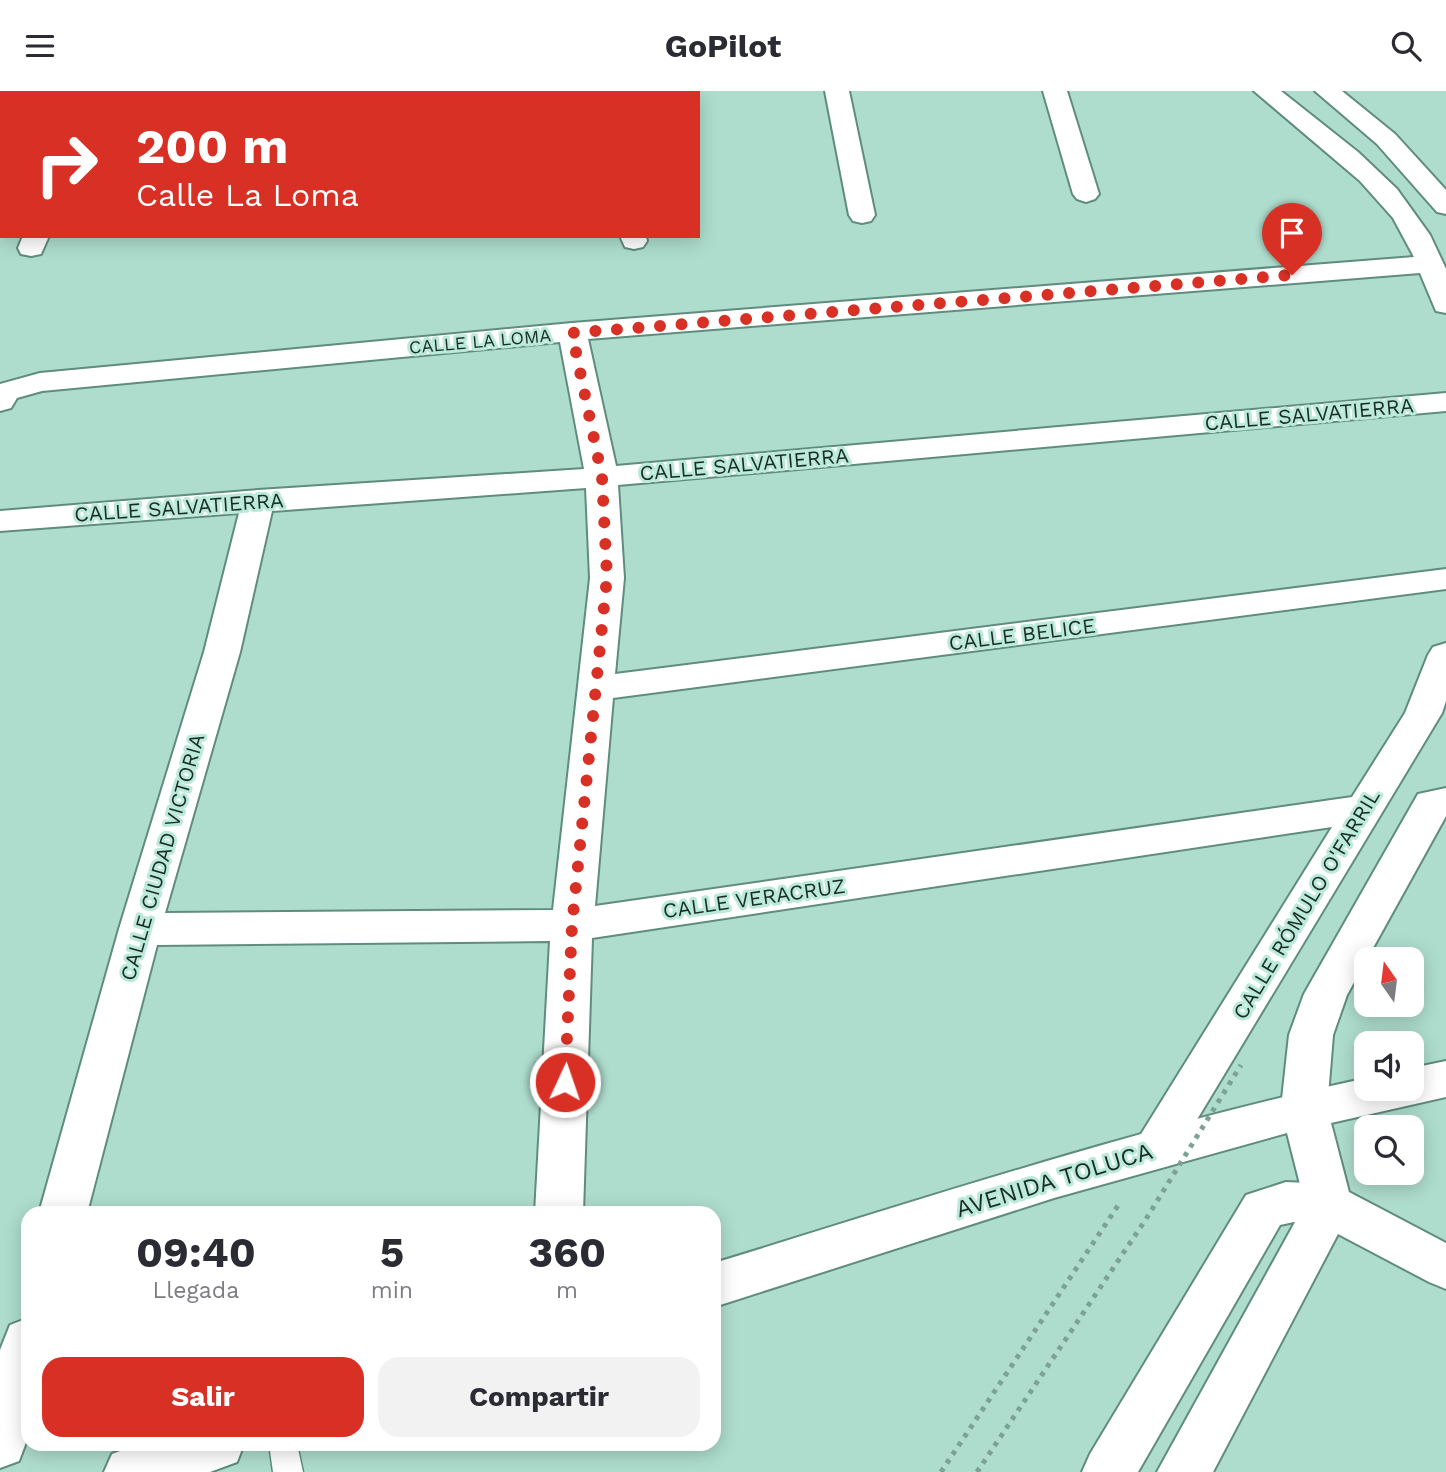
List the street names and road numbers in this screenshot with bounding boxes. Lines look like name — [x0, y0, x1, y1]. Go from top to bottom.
street label: CALLE LA LOMA — [408, 324, 552, 358]
street label: CALLE SALVATIERRA — [1203, 392, 1415, 436]
street label: CALLE SALVATIERRA — [638, 442, 850, 486]
street label: CALLE SALVATIERRA — [73, 487, 285, 527]
street label: CALLE BELICE — [947, 613, 1097, 655]
street label: CALLE CIUDAD VICTORIA — [115, 730, 209, 983]
street label: CALLE RÓMULO O'FARRIL — [1227, 785, 1385, 1023]
street label: CALLE VERACRUZ — [661, 873, 847, 923]
street label: AVENIDA TOLUCA — [952, 1137, 1156, 1223]

